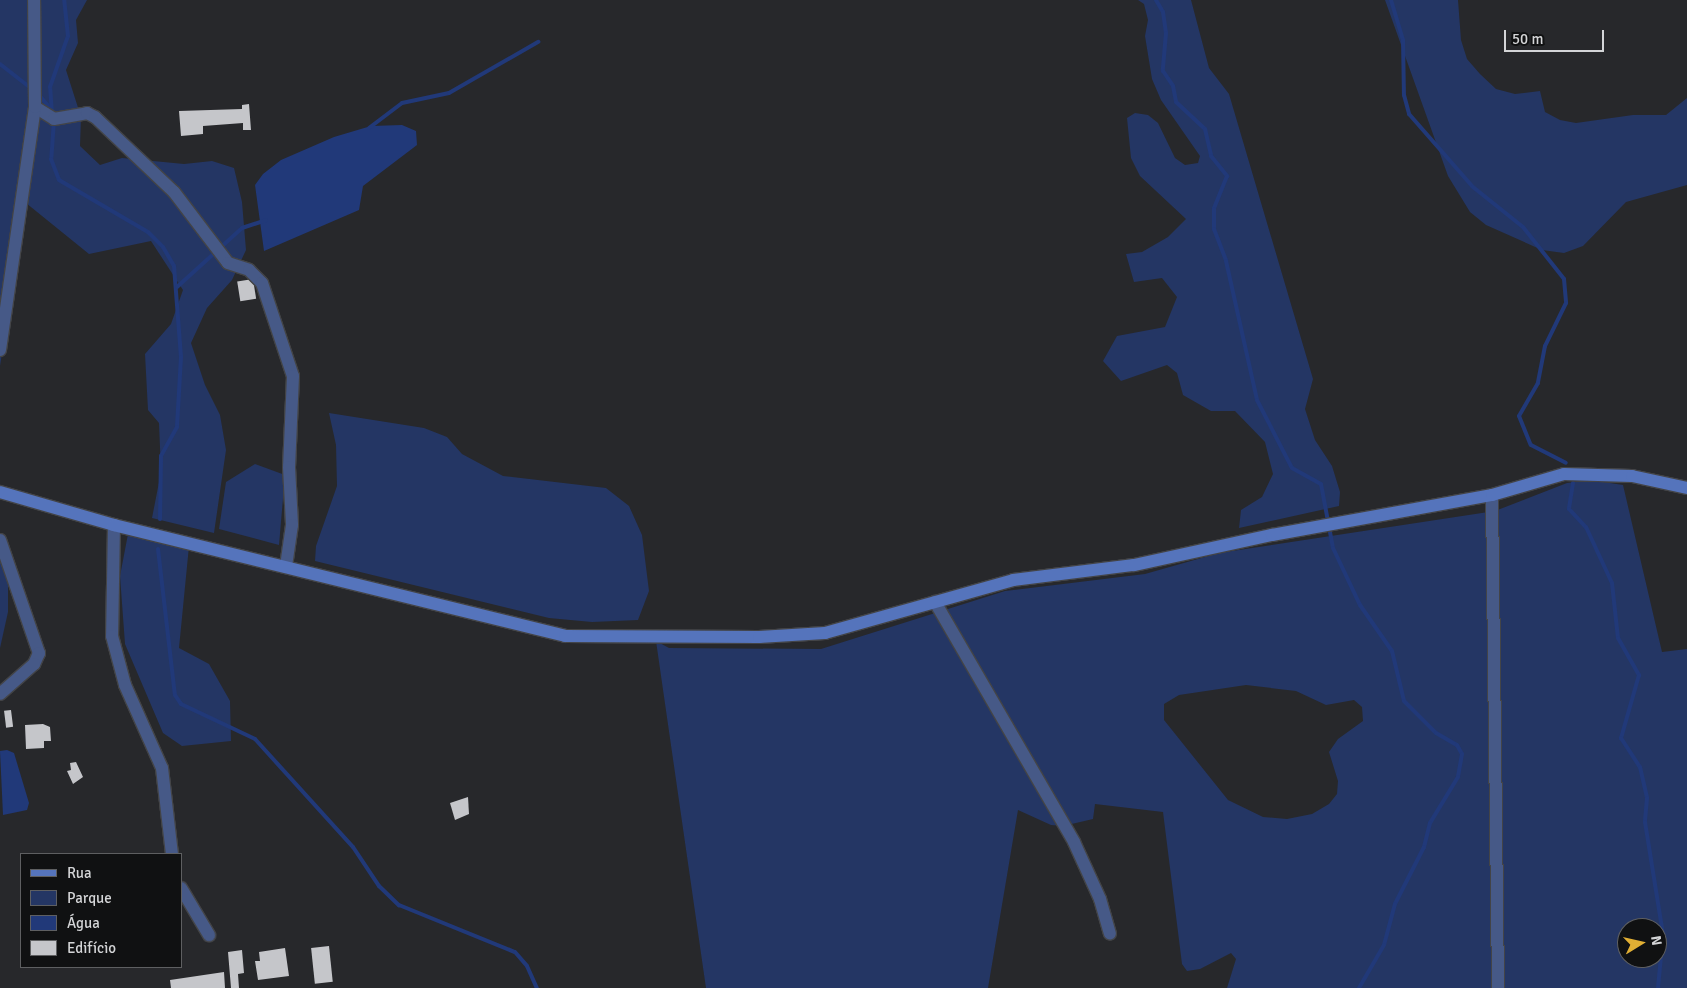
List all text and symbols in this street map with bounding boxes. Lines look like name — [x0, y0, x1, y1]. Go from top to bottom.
scale bar — [1507, 20, 1607, 52]
text: 50 m — [1512, 30, 1543, 48]
legend — [20, 853, 182, 968]
text: Rua — [67, 864, 92, 882]
text: Parque — [67, 889, 112, 907]
text: Água — [67, 914, 100, 932]
north arrow — [1617, 918, 1667, 968]
text: N — [1647, 935, 1665, 947]
text: Edifício — [67, 939, 116, 957]

